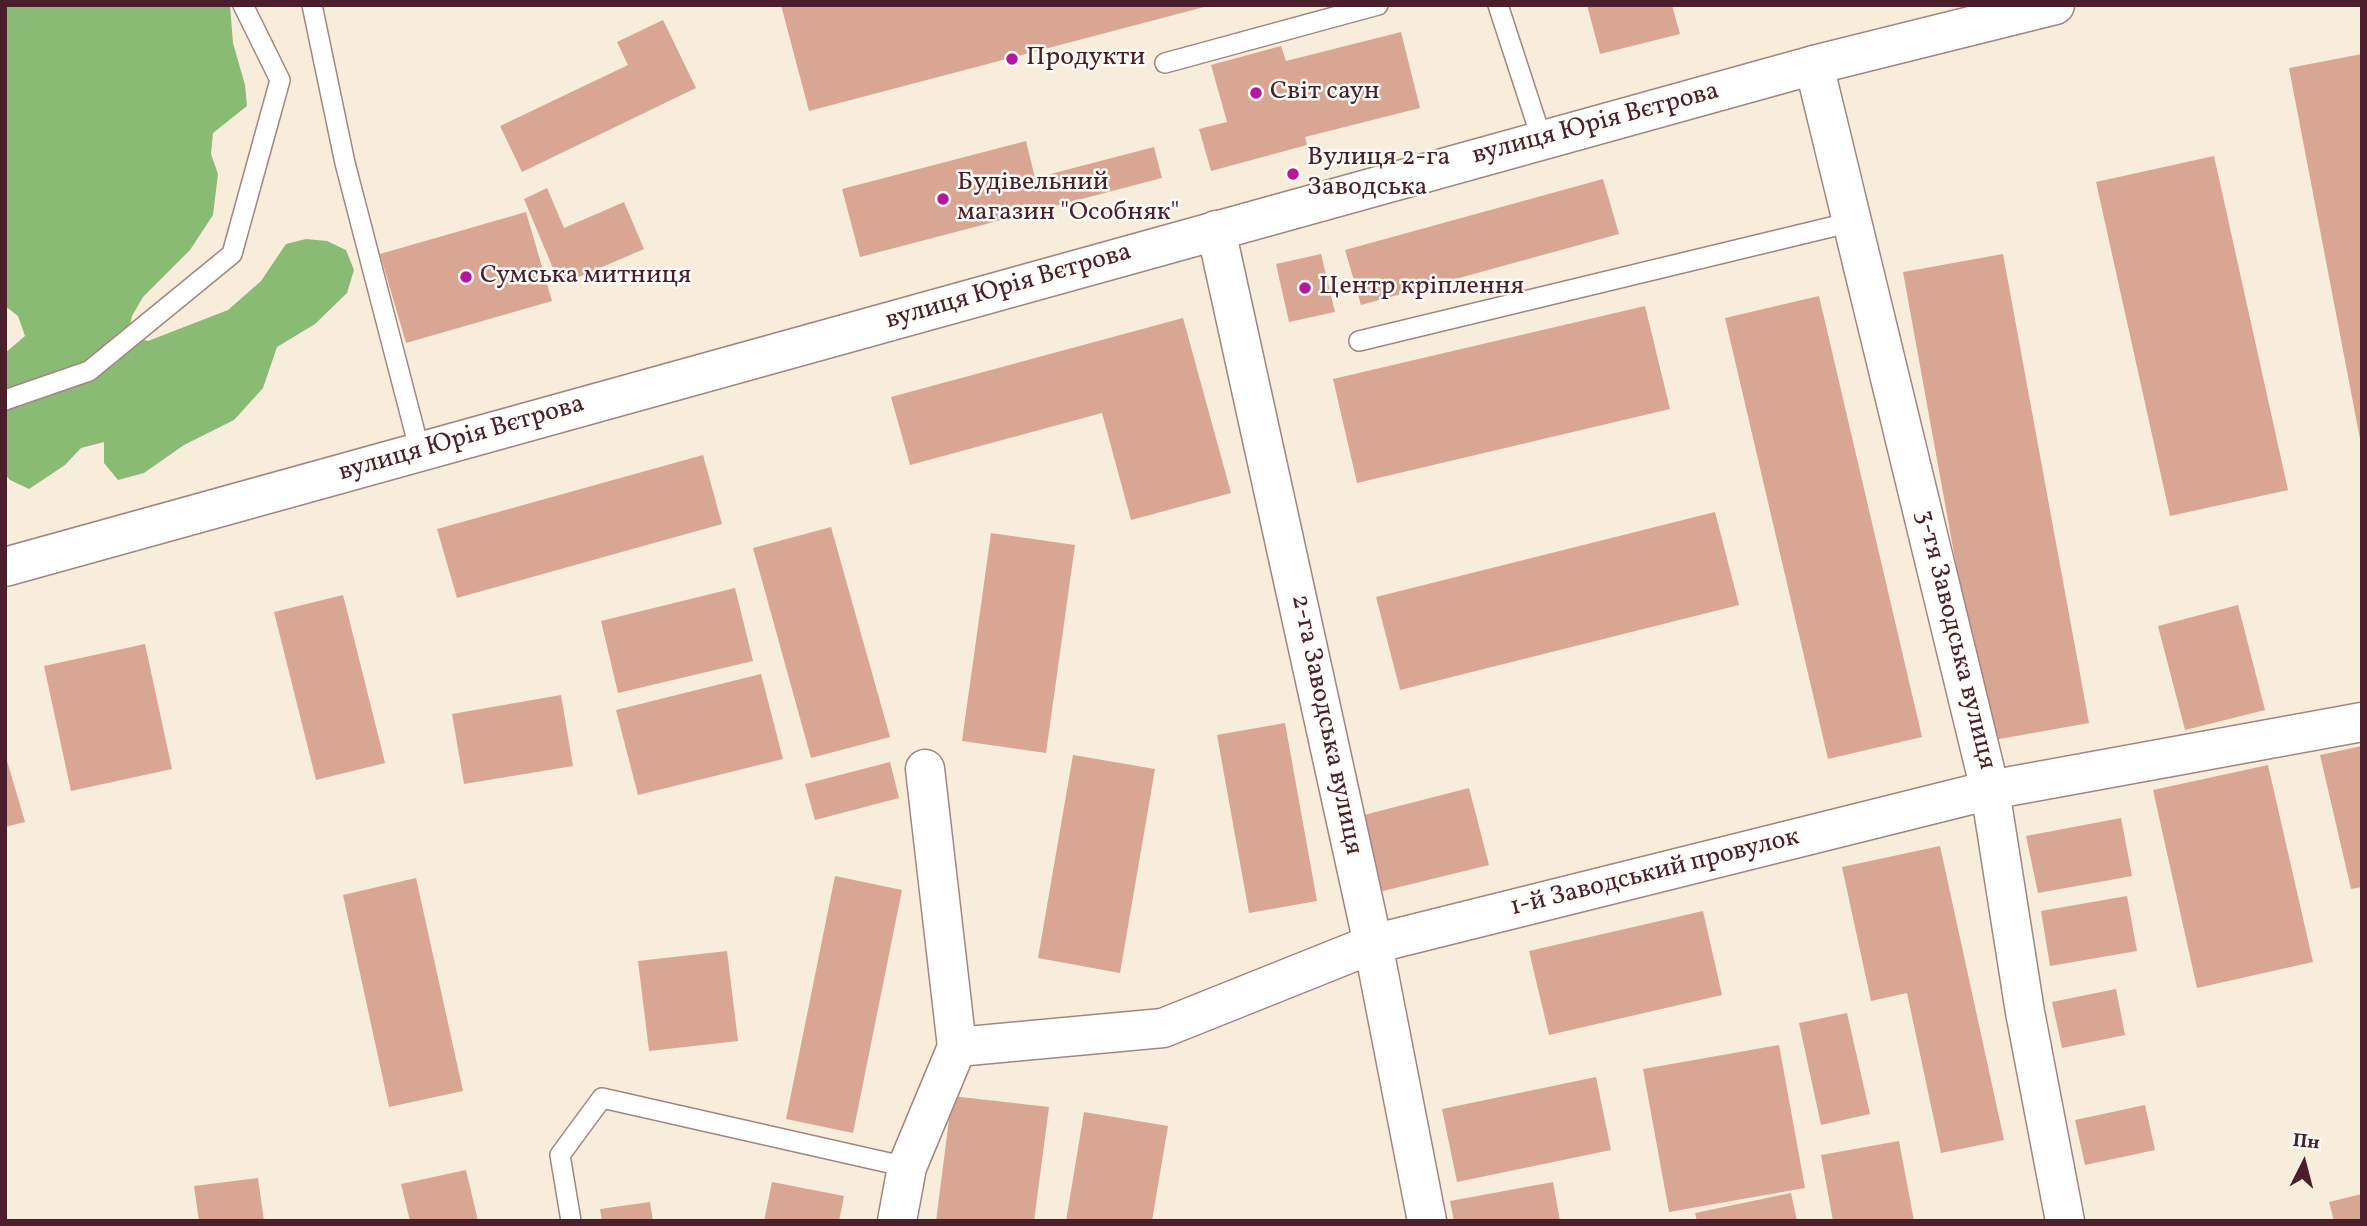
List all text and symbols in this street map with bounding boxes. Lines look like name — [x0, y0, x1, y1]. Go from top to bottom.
place label: Продукти — [1026, 43, 1145, 75]
marker: Продукти — [1004, 51, 1020, 67]
place label: Світ саун — [1270, 77, 1380, 109]
street label: вулиця Юрія Вєтрова — [1469, 77, 1723, 173]
marker: Світ саун — [1248, 85, 1264, 101]
place label: Вулиця 2-га Заводська — [1307, 143, 1451, 204]
marker: Вулиця 2-га Заводська — [1285, 166, 1301, 182]
place label: Будівельний магазин "Особняк" — [957, 168, 1179, 230]
marker: Будівельний магазин "Особняк" — [935, 191, 951, 207]
street label: вулиця Юрія Вєтрова — [883, 238, 1135, 338]
place label: Сумська митниця — [480, 261, 691, 293]
marker: Сумська митниця — [458, 269, 474, 285]
place label: Центр кріплення — [1319, 272, 1524, 304]
marker: Центр кріплення — [1297, 280, 1313, 296]
street label: вулиця Юрія Вєтрова — [336, 390, 588, 490]
street label: 3-тя Заводська вулиця — [1907, 507, 2001, 773]
street label: 2-га Заводська вулиця — [1282, 592, 1368, 858]
street label: 1-й Заводський провулок — [1507, 823, 1803, 925]
north arrow — [2269, 1128, 2339, 1198]
text: Пн — [2291, 1128, 2321, 1156]

